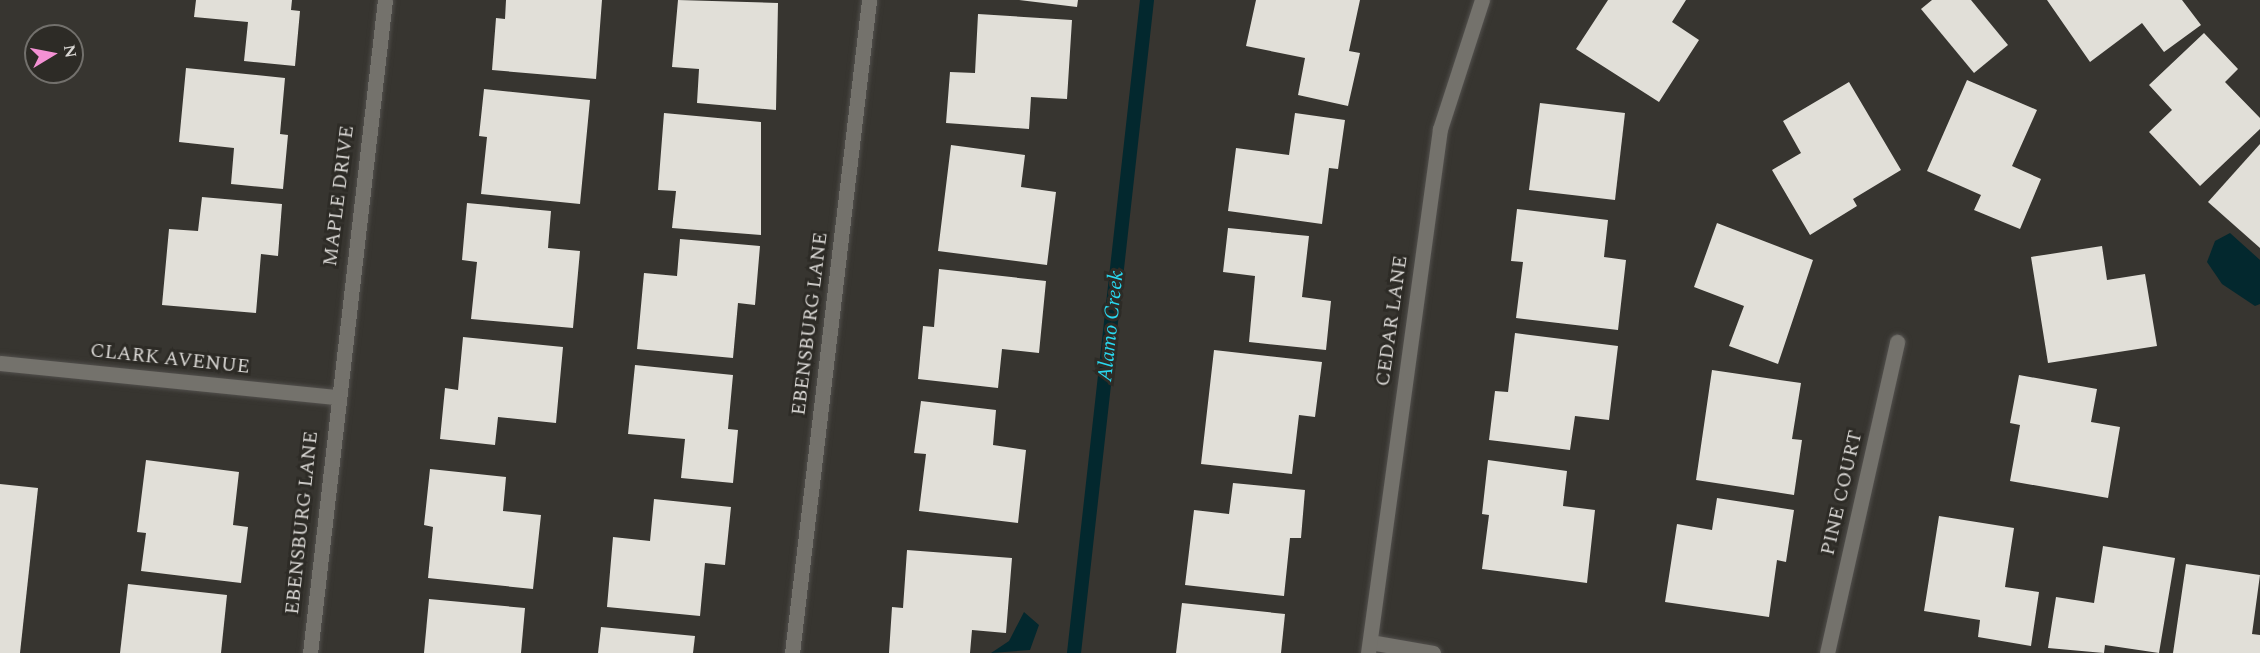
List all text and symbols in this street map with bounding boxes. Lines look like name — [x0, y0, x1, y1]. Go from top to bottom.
north arrow — [24, 24, 84, 84]
text: N — [57, 43, 83, 60]
street label: MAPLE DRIVE — [318, 124, 360, 268]
street label: EBENSBURG LANE — [787, 231, 833, 417]
street label: CEDAR LANE — [1371, 254, 1413, 388]
water label: Alamo Creek — [1093, 269, 1129, 383]
street label: CLARK AVENUE — [89, 339, 251, 379]
street label: PINE COURT — [1816, 428, 1868, 558]
street label: EBENSBURG LANE — [280, 430, 324, 616]

